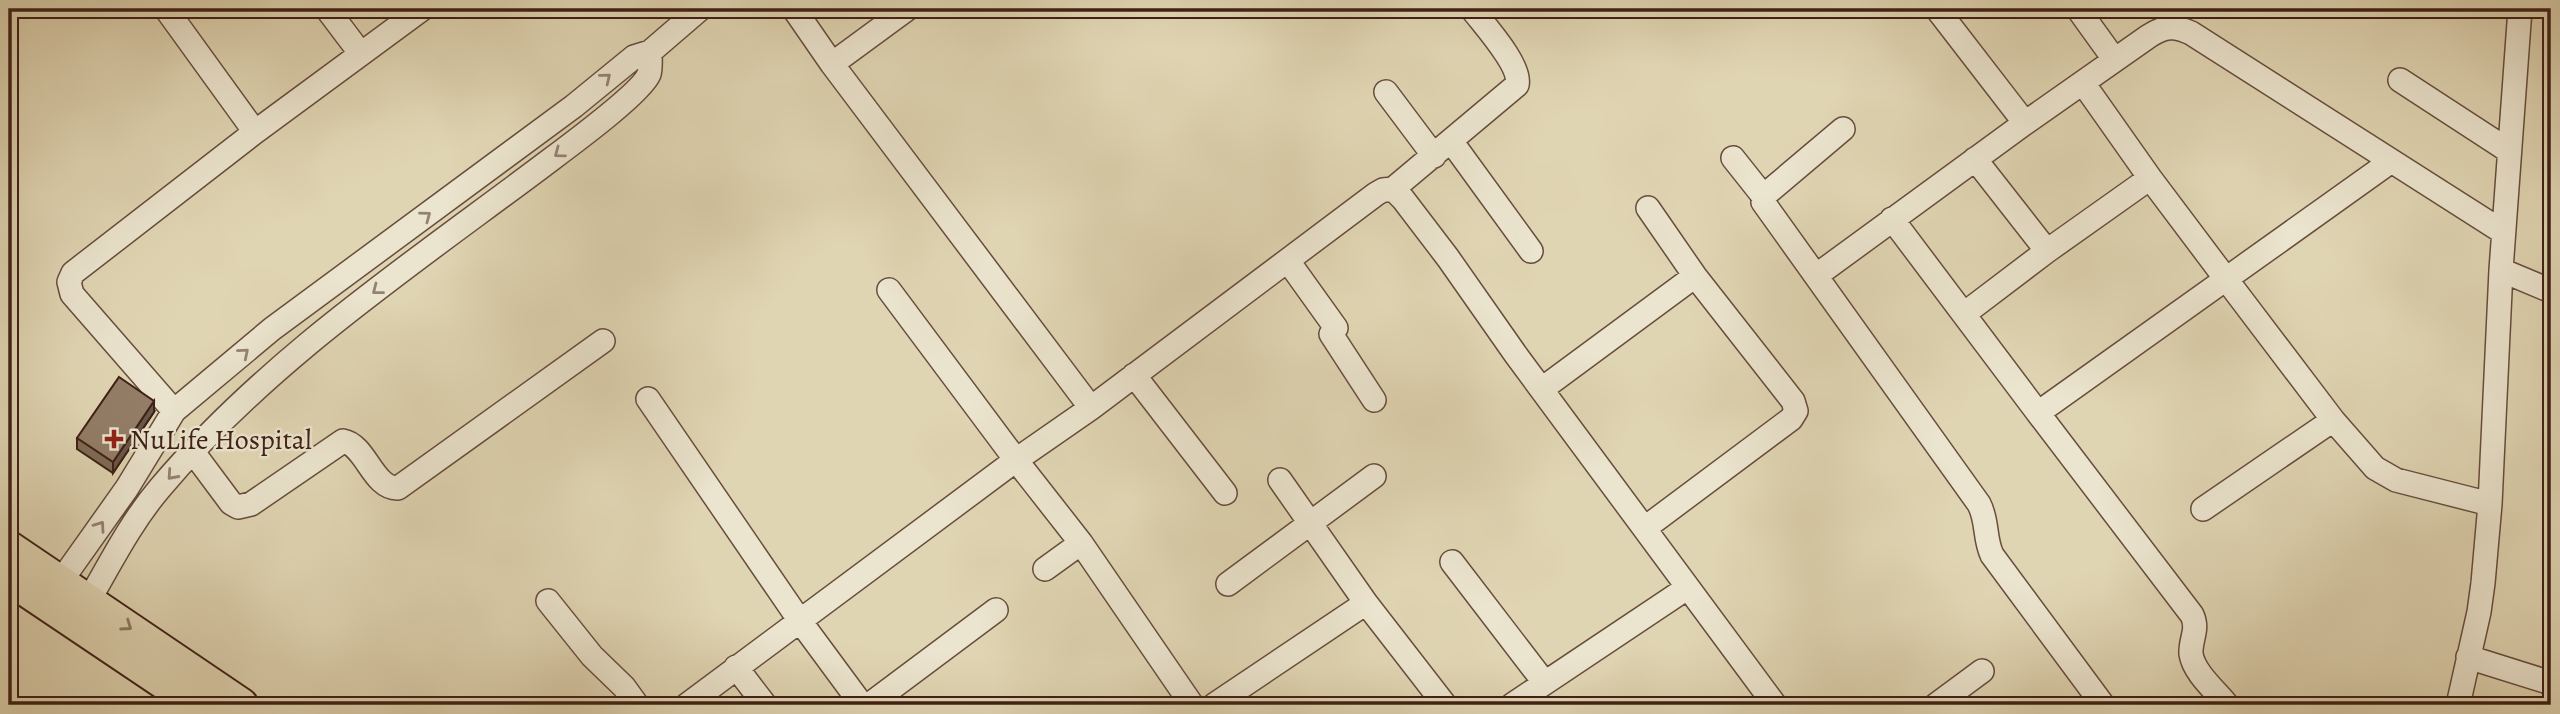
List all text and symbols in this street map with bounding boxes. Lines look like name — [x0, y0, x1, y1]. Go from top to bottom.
one-way arrow — [598, 74, 611, 86]
one-way arrow — [554, 145, 567, 157]
one-way arrow — [418, 212, 430, 224]
one-way arrow — [372, 281, 385, 294]
one-way arrow — [235, 349, 248, 361]
place label: NuLife Hospital — [130, 421, 312, 459]
marker: NuLife Hospital — [104, 429, 124, 449]
one-way arrow — [168, 467, 180, 480]
one-way arrow — [92, 521, 104, 534]
one-way arrow — [119, 618, 132, 630]

